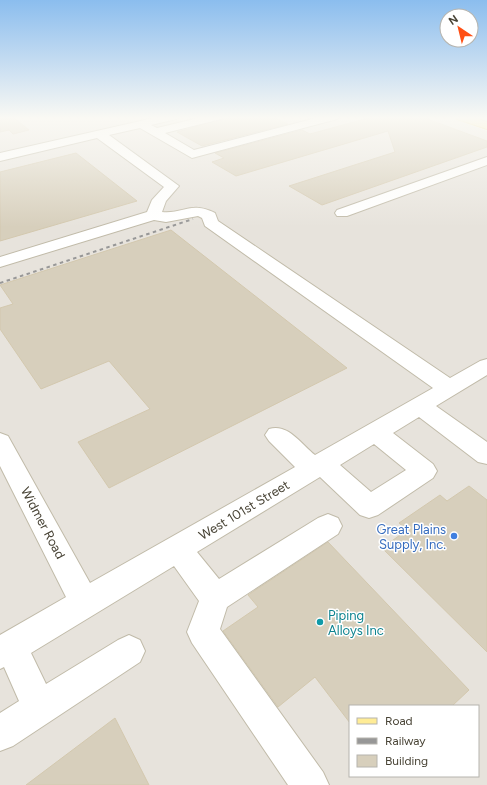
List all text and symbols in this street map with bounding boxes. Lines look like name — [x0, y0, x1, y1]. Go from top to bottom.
north arrow — [439, 8, 479, 48]
text: N — [446, 12, 461, 28]
street label: West 101st Street — [196, 477, 292, 543]
street label: Widmer Road — [18, 485, 68, 561]
place label: Great Plains Supply, Inc. — [377, 522, 446, 552]
marker: Great Plains Supply, Inc. — [449, 531, 459, 541]
place label: Piping Alloys Inc — [328, 608, 384, 638]
marker: Piping Alloys Inc — [315, 617, 325, 627]
legend — [349, 705, 479, 777]
text: Road — [385, 714, 413, 728]
text: Railway — [385, 734, 426, 748]
text: Building — [385, 754, 428, 768]

